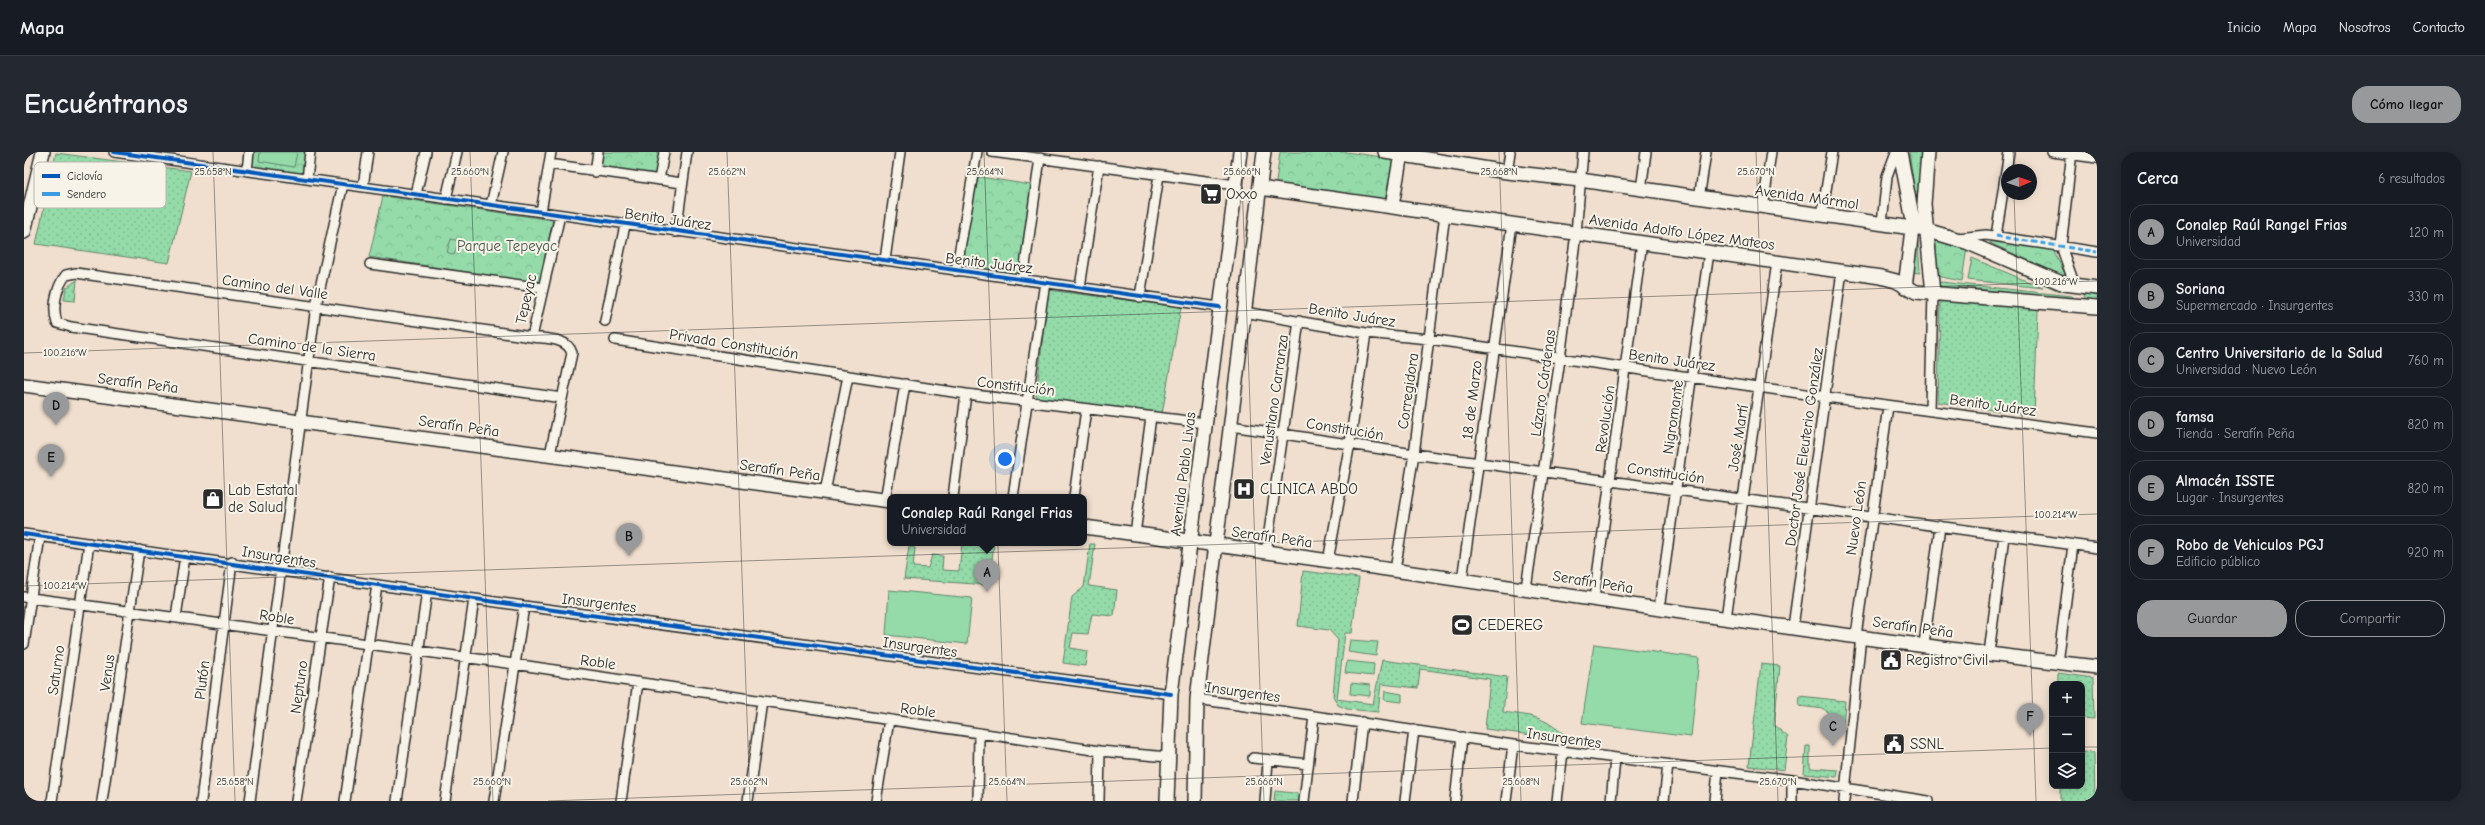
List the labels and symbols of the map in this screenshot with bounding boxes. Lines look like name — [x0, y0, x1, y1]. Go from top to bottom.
legend — [34, 162, 166, 208]
north arrow — [2001, 164, 2037, 200]
text: 25.658°N — [194, 166, 232, 178]
text: 25.660°N — [451, 166, 489, 178]
text: 25.662°N — [708, 166, 746, 178]
text: 25.664°N — [967, 166, 1003, 178]
text: 25.666°N — [1223, 166, 1261, 178]
text: 25.668°N — [1480, 166, 1518, 178]
text: 25.670°N — [1737, 166, 1775, 178]
text: Ciclovía — [67, 170, 102, 183]
supermarket icon: Oxxo — [1198, 181, 1224, 207]
street label: Avenida Mármol — [1754, 181, 1860, 213]
place label: Oxxo — [1226, 185, 1258, 203]
text: Sendero — [67, 188, 106, 201]
street label: Benito Juárez — [624, 204, 713, 234]
street label: Avenida Adolfo López Mateos — [1588, 210, 1776, 254]
park label: Parque Tepeyac — [457, 237, 557, 255]
street label: Benito Juárez — [945, 249, 1034, 277]
street label: Camino del Valle — [221, 271, 330, 303]
street label: Tepeyac — [511, 272, 541, 326]
text: 100.216°W — [2034, 276, 2078, 288]
street label: Benito Juárez — [1307, 299, 1397, 331]
street label: Privada Constitución — [668, 325, 800, 363]
street label: Lázaro Cárdenas — [1527, 328, 1559, 438]
street label: Camino de la Sierra — [247, 329, 377, 365]
street label: Venustiano Carranza — [1256, 333, 1292, 467]
street label: Benito Juárez — [1628, 345, 1717, 375]
street label: Doctor José Eleuterio González — [1781, 346, 1827, 547]
text: 100.216°W — [43, 347, 87, 359]
street label: Corregidora — [1394, 352, 1422, 430]
street label: 18 de Marzo — [1458, 359, 1486, 441]
street label: Serafín Peña — [96, 369, 180, 397]
street label: Constitución — [976, 372, 1056, 400]
street label: Nigromante — [1659, 378, 1687, 455]
street label: Revolución — [1591, 384, 1619, 454]
street label: Benito Juárez — [1949, 390, 2038, 420]
pin: D — [43, 392, 69, 425]
street label: José Martí — [1724, 403, 1752, 473]
street label: Serafín Peña — [417, 411, 501, 441]
street label: Avenida Pablo Livas — [1166, 411, 1200, 537]
street label: Constitución — [1305, 414, 1385, 444]
pin: E — [38, 444, 64, 477]
your location — [995, 449, 1015, 469]
street label: Serafín Peña — [738, 455, 822, 485]
street label: Constitución — [1626, 459, 1706, 487]
hospital icon: CLINICA ABDO — [1231, 476, 1257, 502]
place label: CLINICA ABDO — [1260, 480, 1358, 498]
street label: Nuevo León — [1842, 480, 1870, 556]
place label: Lab Estatal de Salud — [228, 481, 298, 516]
shop icon: Lab Estatal de Salud — [200, 486, 226, 512]
text: 100.214°W — [2035, 509, 2078, 521]
street label: Serafín Peña — [1230, 522, 1314, 552]
pin: B — [616, 523, 642, 556]
street label: Insurgentes — [241, 542, 317, 572]
pin: A — [974, 559, 1000, 592]
street label: Serafín Peña — [1551, 567, 1635, 597]
text: 100.214°W — [44, 580, 87, 592]
street label: Insurgentes — [561, 589, 637, 617]
street label: Roble — [258, 605, 296, 629]
sports icon: CEDEREG — [1449, 612, 1475, 638]
street label: Serafín Peña — [1871, 612, 1955, 642]
place label: CEDEREG — [1478, 616, 1544, 634]
street label: Insurgentes — [882, 633, 958, 661]
street label: Saturno — [44, 644, 68, 696]
public building icon: Registro Civil — [1878, 647, 1904, 673]
street label: Roble — [579, 651, 617, 673]
place label: Registro Civil — [1906, 651, 1988, 669]
street label: Venus — [96, 653, 118, 693]
street label: Plutón — [191, 659, 213, 701]
street label: Neptuno — [286, 659, 312, 715]
street label: Insurgentes — [1205, 678, 1281, 706]
street label: Roble — [899, 699, 937, 721]
pin: F — [2017, 703, 2043, 736]
pin: C — [1820, 713, 1846, 746]
street label: Insurgentes — [1526, 724, 1602, 752]
public building icon: SSNL — [1881, 731, 1907, 757]
place label: SSNL — [1910, 735, 1944, 753]
text: 25.658°N — [216, 776, 254, 788]
text: 25.660°N — [473, 776, 511, 788]
text: 25.662°N — [730, 776, 768, 788]
text: 25.664°N — [989, 776, 1025, 788]
text: 25.666°N — [1245, 776, 1283, 788]
text: 25.668°N — [1502, 776, 1540, 788]
text: 25.670°N — [1759, 776, 1797, 788]

